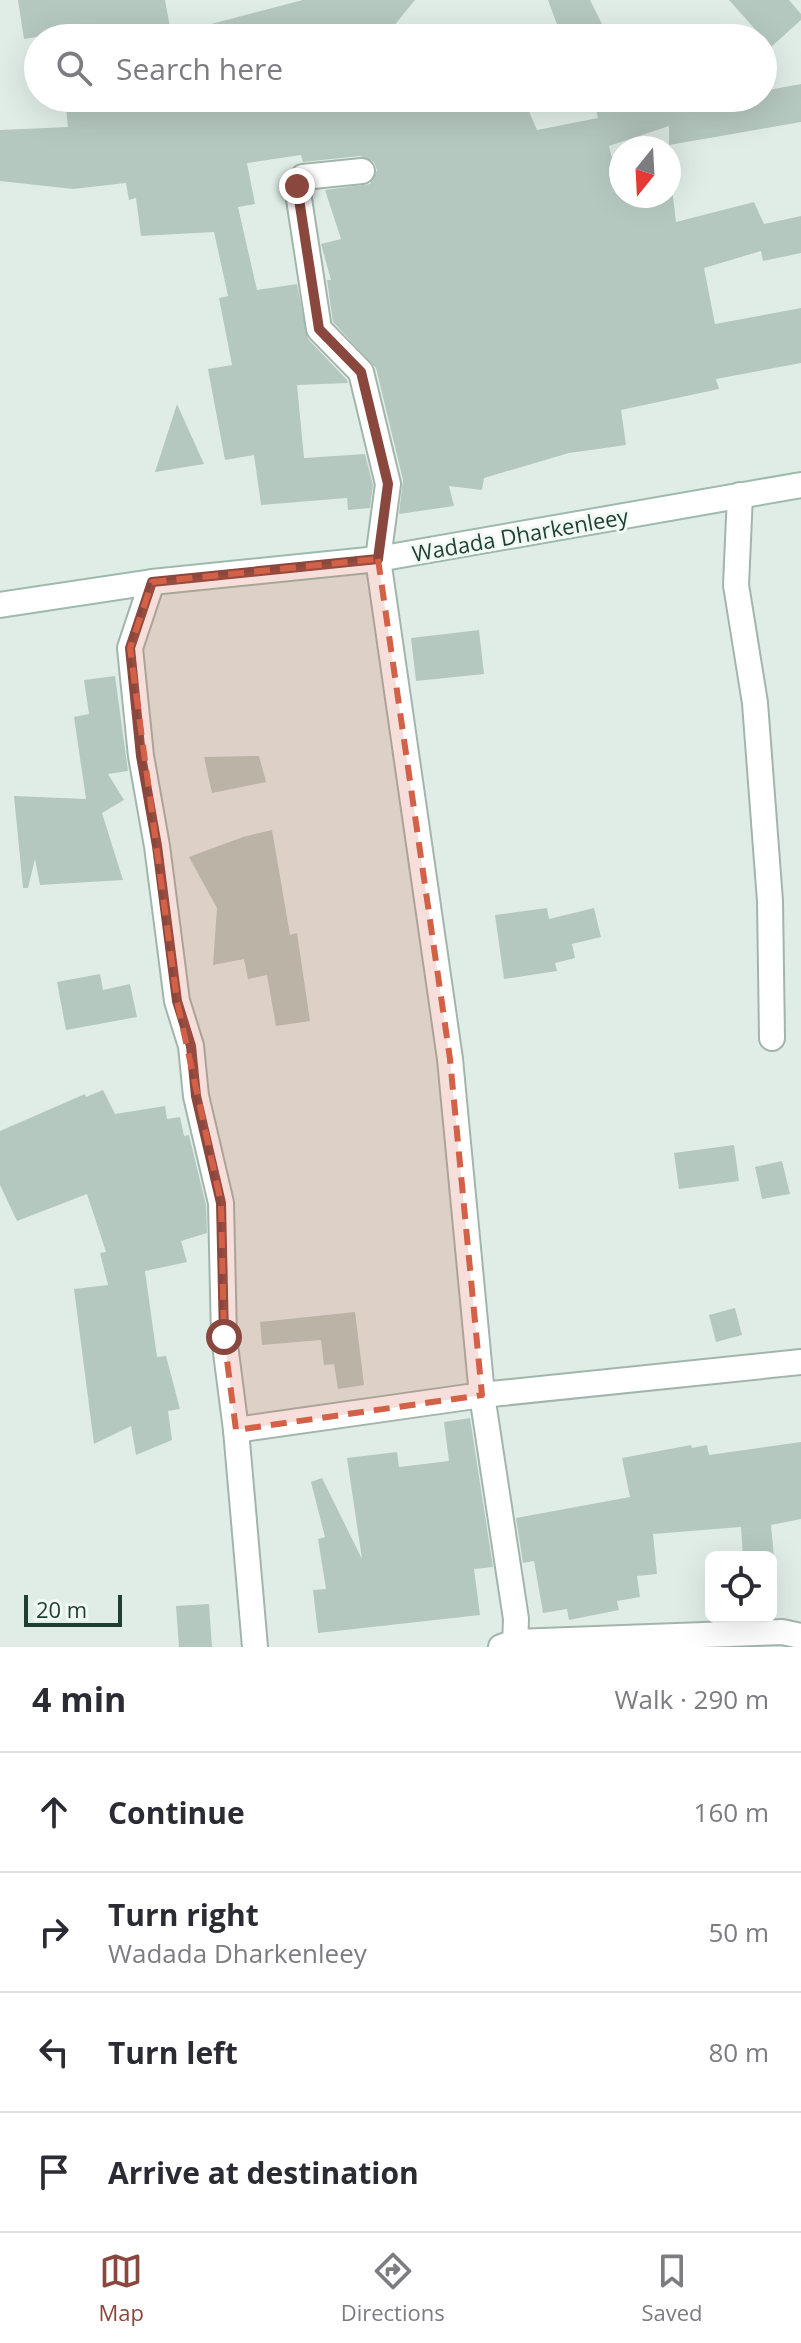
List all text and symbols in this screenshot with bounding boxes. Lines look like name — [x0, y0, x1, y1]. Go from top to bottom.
search box — [24, 24, 777, 112]
icon: search — [52, 46, 96, 90]
text: Search here — [116, 48, 283, 89]
north arrow — [609, 136, 681, 208]
route end — [279, 168, 315, 204]
street label: Wadada Dharkenleey — [410, 500, 631, 568]
route start — [206, 1319, 242, 1355]
map controls — [705, 1551, 777, 1623]
button: locate — [705, 1551, 777, 1623]
scale bar — [24, 1591, 122, 1627]
text: 20 m — [36, 1594, 87, 1624]
text: 4 min — [32, 1676, 126, 1722]
text: Walk · 290 m — [615, 1681, 769, 1717]
icon: ahead — [32, 1790, 76, 1834]
text: Continue — [108, 1792, 245, 1833]
text: 160 m — [694, 1794, 769, 1830]
text: Turn right — [108, 1894, 259, 1935]
icon: right — [32, 1910, 76, 1954]
text: 50 m — [708, 1914, 769, 1950]
text: Wadada Dharkenleey — [108, 1935, 367, 1971]
icon: left — [32, 2030, 76, 2074]
text: Turn left — [108, 2032, 238, 2073]
text: 80 m — [708, 2034, 769, 2070]
icon: arrive — [32, 2150, 76, 2194]
text: Arrive at destination — [108, 2152, 419, 2193]
tab: Map — [98, 2249, 144, 2327]
tab: Directions — [341, 2249, 445, 2327]
tab: Saved — [641, 2249, 703, 2327]

